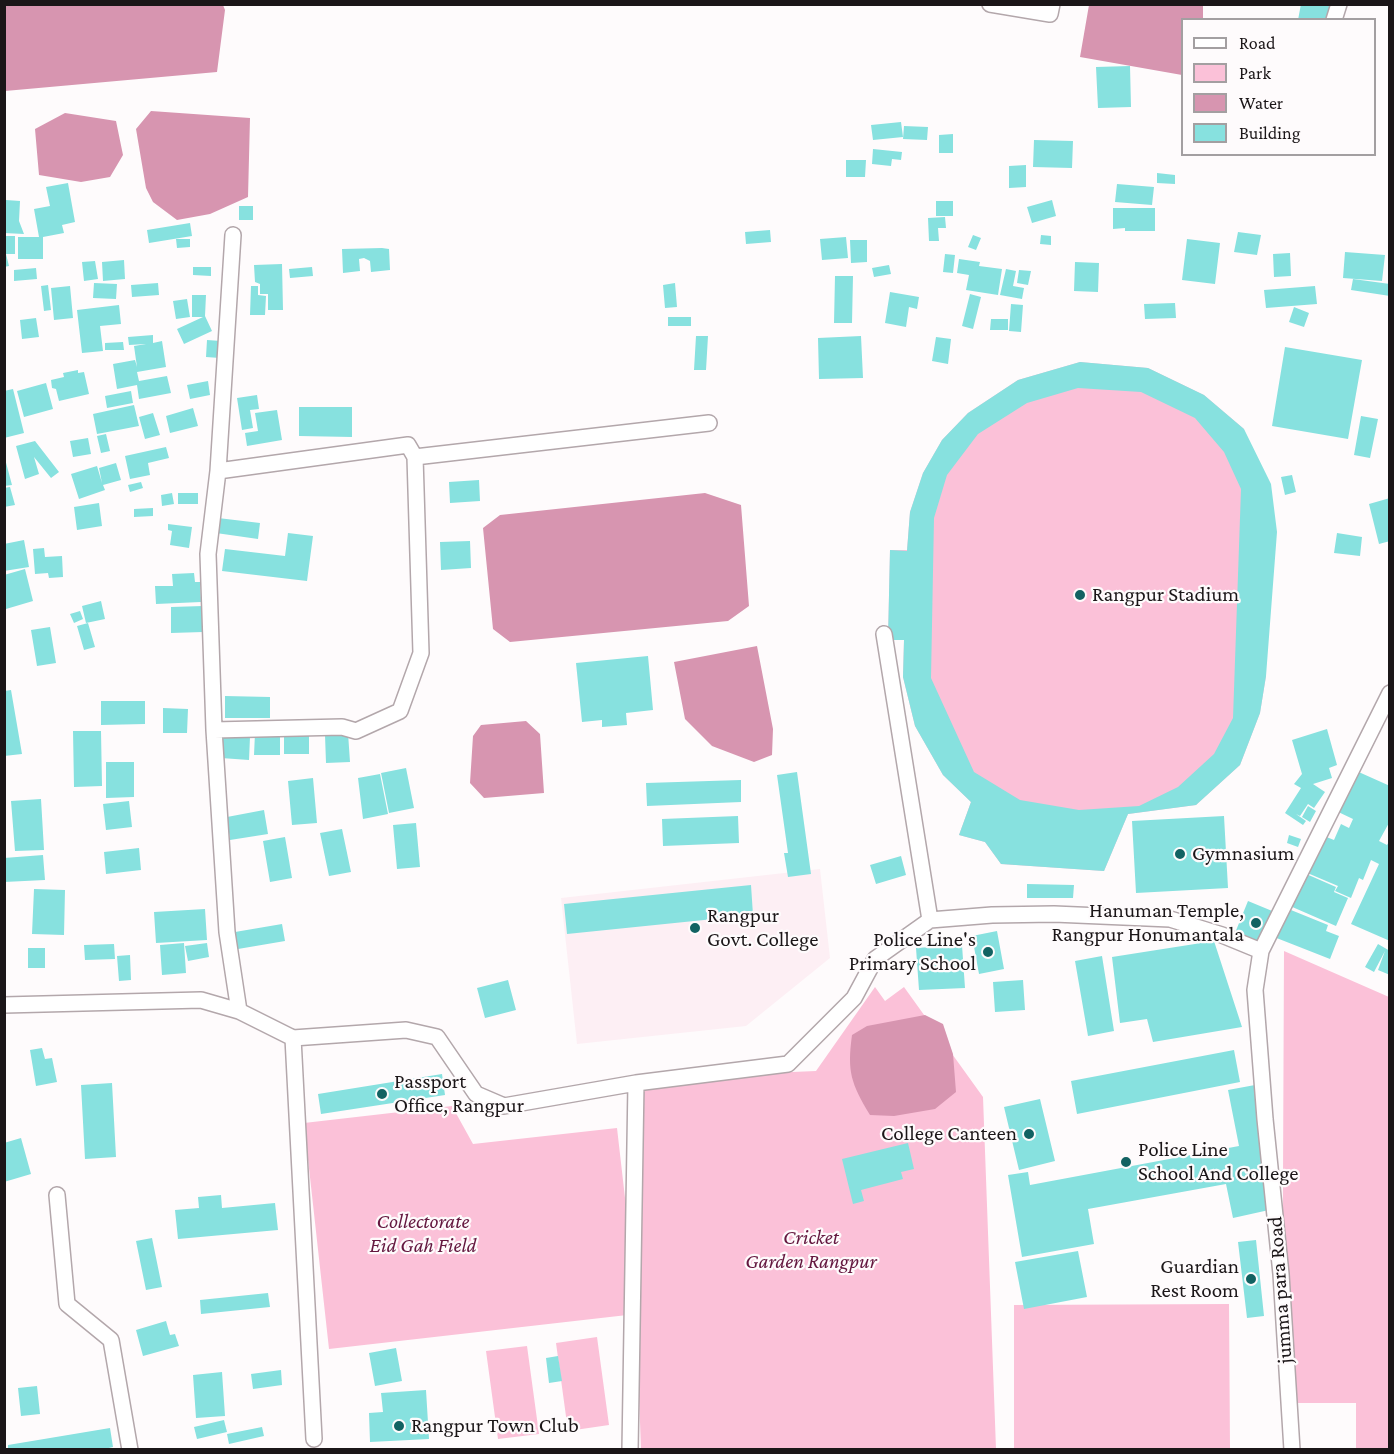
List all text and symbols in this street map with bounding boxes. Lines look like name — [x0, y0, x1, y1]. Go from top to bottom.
legend — [1181, 18, 1376, 156]
text: Road — [1239, 33, 1276, 53]
text: Park — [1239, 63, 1271, 83]
text: Water — [1239, 93, 1283, 113]
text: Building — [1239, 123, 1300, 143]
place label: Rangpur Stadium — [1092, 582, 1239, 608]
marker: Rangpur Stadium — [1073, 588, 1087, 602]
place label: Gymnasium — [1192, 841, 1294, 867]
marker: Gymnasium — [1173, 847, 1187, 861]
place label: Hanuman Temple, Rangpur Honumantala — [1052, 898, 1244, 948]
place label: Rangpur Govt. College — [707, 903, 818, 953]
marker: Hanuman Temple, Rangpur Honumantala — [1249, 916, 1263, 930]
marker: Rangpur Govt. College — [688, 921, 702, 935]
place label: Police Line's Primary School — [849, 927, 976, 977]
marker: Police Line's Primary School — [981, 945, 995, 959]
place label: Passport Office, Rangpur — [394, 1069, 524, 1119]
marker: Passport Office, Rangpur — [375, 1087, 389, 1101]
place label: College Canteen — [881, 1121, 1017, 1147]
marker: College Canteen — [1022, 1127, 1036, 1141]
place label: Police Line School And College — [1138, 1137, 1298, 1187]
marker: Police Line School And College — [1119, 1155, 1133, 1169]
park label: Collectorate Eid Gah Field — [370, 1209, 476, 1259]
street label: jumma para Road — [1262, 1215, 1298, 1365]
park label: Cricket Garden Rangpur — [745, 1225, 877, 1275]
place label: Guardian Rest Room — [1150, 1254, 1239, 1304]
marker: Guardian Rest Room — [1244, 1272, 1258, 1286]
place label: Rangpur Town Club — [411, 1413, 579, 1439]
marker: Rangpur Town Club — [392, 1419, 406, 1433]

